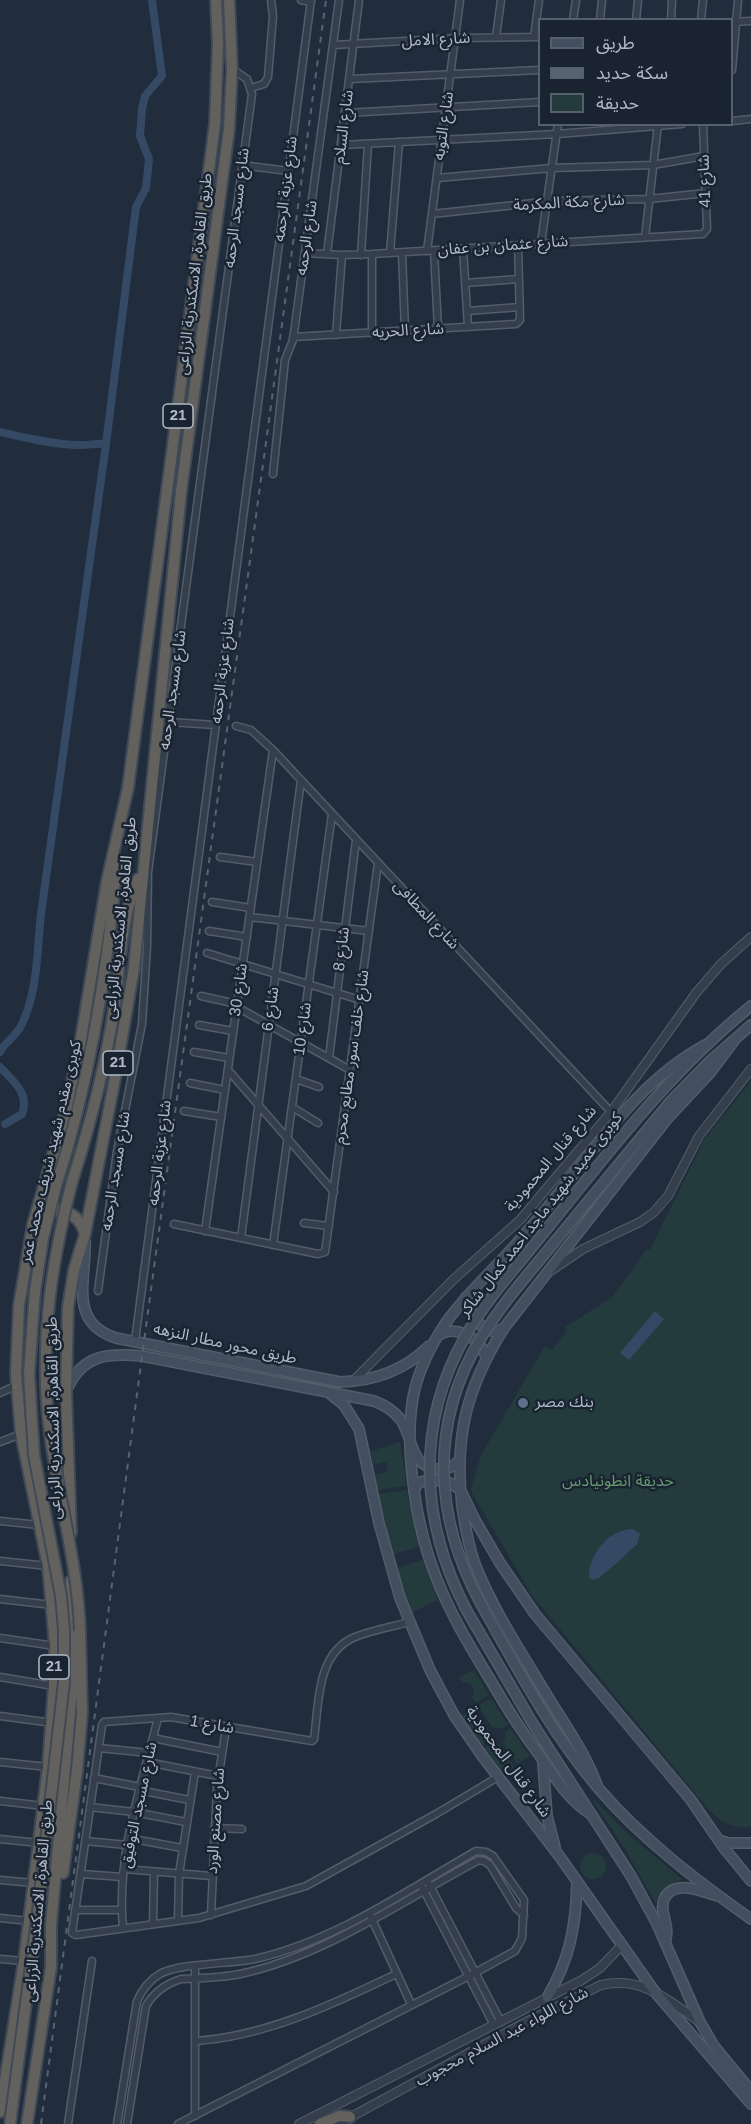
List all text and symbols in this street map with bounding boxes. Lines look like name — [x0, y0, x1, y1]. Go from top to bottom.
legend — [538, 18, 733, 126]
street label: شارع الامل — [401, 29, 471, 51]
text: طريق — [596, 33, 635, 53]
text: سكة حديد — [596, 63, 668, 83]
street label: شارع السلام — [330, 89, 358, 165]
street label: شارع التوبه — [430, 90, 458, 162]
text: حديقة — [596, 93, 639, 113]
street label: شارع عزبة الرحمه — [270, 135, 302, 243]
street label: شارع مسجد الرحمه — [220, 147, 254, 269]
street label: شارع 41 — [694, 154, 716, 208]
street label: طريق القاهرة, الاسكندرية الزراعى — [173, 172, 217, 376]
street label: شارع مكة المكرمة — [513, 190, 625, 216]
street label: شارع الرحمه — [292, 199, 322, 277]
street label: شارع عثمان بن عفان — [437, 232, 569, 260]
street label: شارع الحريه — [371, 320, 445, 342]
road number: 21 — [163, 404, 193, 428]
street label: شارع عزبة الرحمه — [207, 617, 239, 725]
street label: شارع مسجد الرحمه — [155, 629, 191, 751]
street label: طريق القاهرة, الاسكندرية الزراعى — [101, 816, 141, 1020]
street label: شارع المطافى — [389, 876, 463, 954]
street label: شارع 8 — [330, 926, 354, 972]
street label: شارع 30 — [226, 962, 252, 1018]
street label: شارع خلف سور مطابع محرم — [330, 969, 374, 1145]
street label: شارع 6 — [258, 986, 284, 1032]
street label: شارع 10 — [290, 1001, 316, 1057]
street label: كوبرى مقدم شهيد شريف محمد عمر — [16, 1039, 86, 1265]
road number: 21 — [103, 1051, 133, 1075]
street label: شارع عزبة الرحمه — [144, 1099, 176, 1207]
street label: شارع قنال المحمودية — [501, 1102, 601, 1216]
street label: كوبرى عميد شهيد ماجد احمد كمال شاكر — [455, 1109, 627, 1321]
street label: شارع مسجد الرحمه — [97, 1110, 135, 1232]
street label: طريق القاهرة, الاسكندرية الزراعى — [43, 1316, 65, 1520]
street label: طريق محور مطار النزهه — [152, 1319, 298, 1369]
place label: بنك مصر — [535, 1393, 594, 1413]
marker: بنك مصر — [516, 1396, 530, 1410]
park label: حديقة انطونيادس — [562, 1472, 674, 1492]
road number: 21 — [39, 1655, 69, 1679]
street label: شارع قنال المحمودية — [461, 1703, 555, 1821]
street label: شارع 1 — [188, 1712, 236, 1738]
street label: شارع مسجد التوفيق — [116, 1740, 162, 1870]
street label: شارع مصنع الورد — [203, 1767, 229, 1875]
street label: طريق القاهرة, الاسكندرية الزراعى — [21, 1799, 57, 2003]
street label: شارع اللواء عبد السلام محجوب — [412, 1983, 592, 2091]

